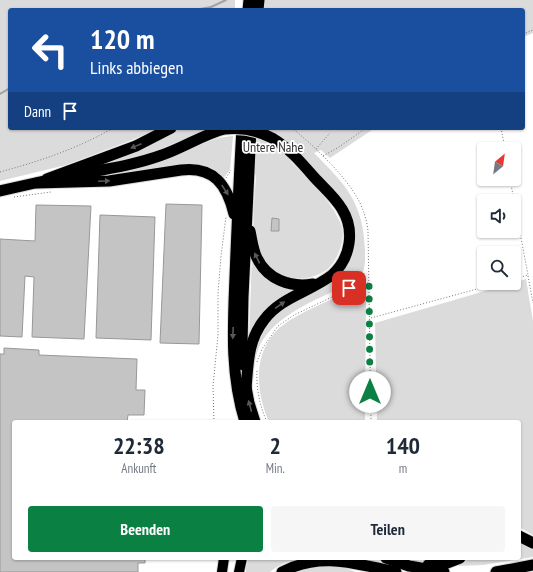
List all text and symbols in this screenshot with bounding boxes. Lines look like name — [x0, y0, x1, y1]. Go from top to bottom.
text: 120 m — [90, 20, 154, 57]
icon: left — [24, 24, 76, 76]
text: Links abbiegen — [90, 56, 183, 79]
icon: arrive — [59, 100, 81, 122]
text: Dann — [24, 102, 51, 121]
park label: Untere Nahe — [243, 138, 304, 156]
north arrow — [477, 142, 521, 186]
map controls — [477, 142, 521, 290]
one-way arrow — [130, 143, 142, 149]
one-way arrow — [98, 178, 111, 184]
one-way arrow — [222, 184, 229, 195]
button: sound — [477, 194, 521, 238]
button: search — [477, 246, 521, 290]
one-way arrow — [254, 252, 260, 264]
pin — [332, 271, 366, 305]
icon: arrive — [338, 277, 360, 299]
one-way arrow — [275, 301, 285, 309]
one-way arrow — [230, 327, 237, 339]
position arrow — [349, 371, 391, 413]
one-way arrow — [247, 399, 253, 411]
text: 22:38 — [113, 430, 165, 461]
text: 2 — [269, 430, 281, 461]
text: 140 — [386, 430, 420, 461]
text: Ankunft — [121, 460, 156, 477]
text: Min. — [266, 460, 285, 477]
text: m — [399, 460, 407, 477]
button: Beenden — [28, 506, 263, 552]
button: Teilen — [271, 506, 505, 552]

